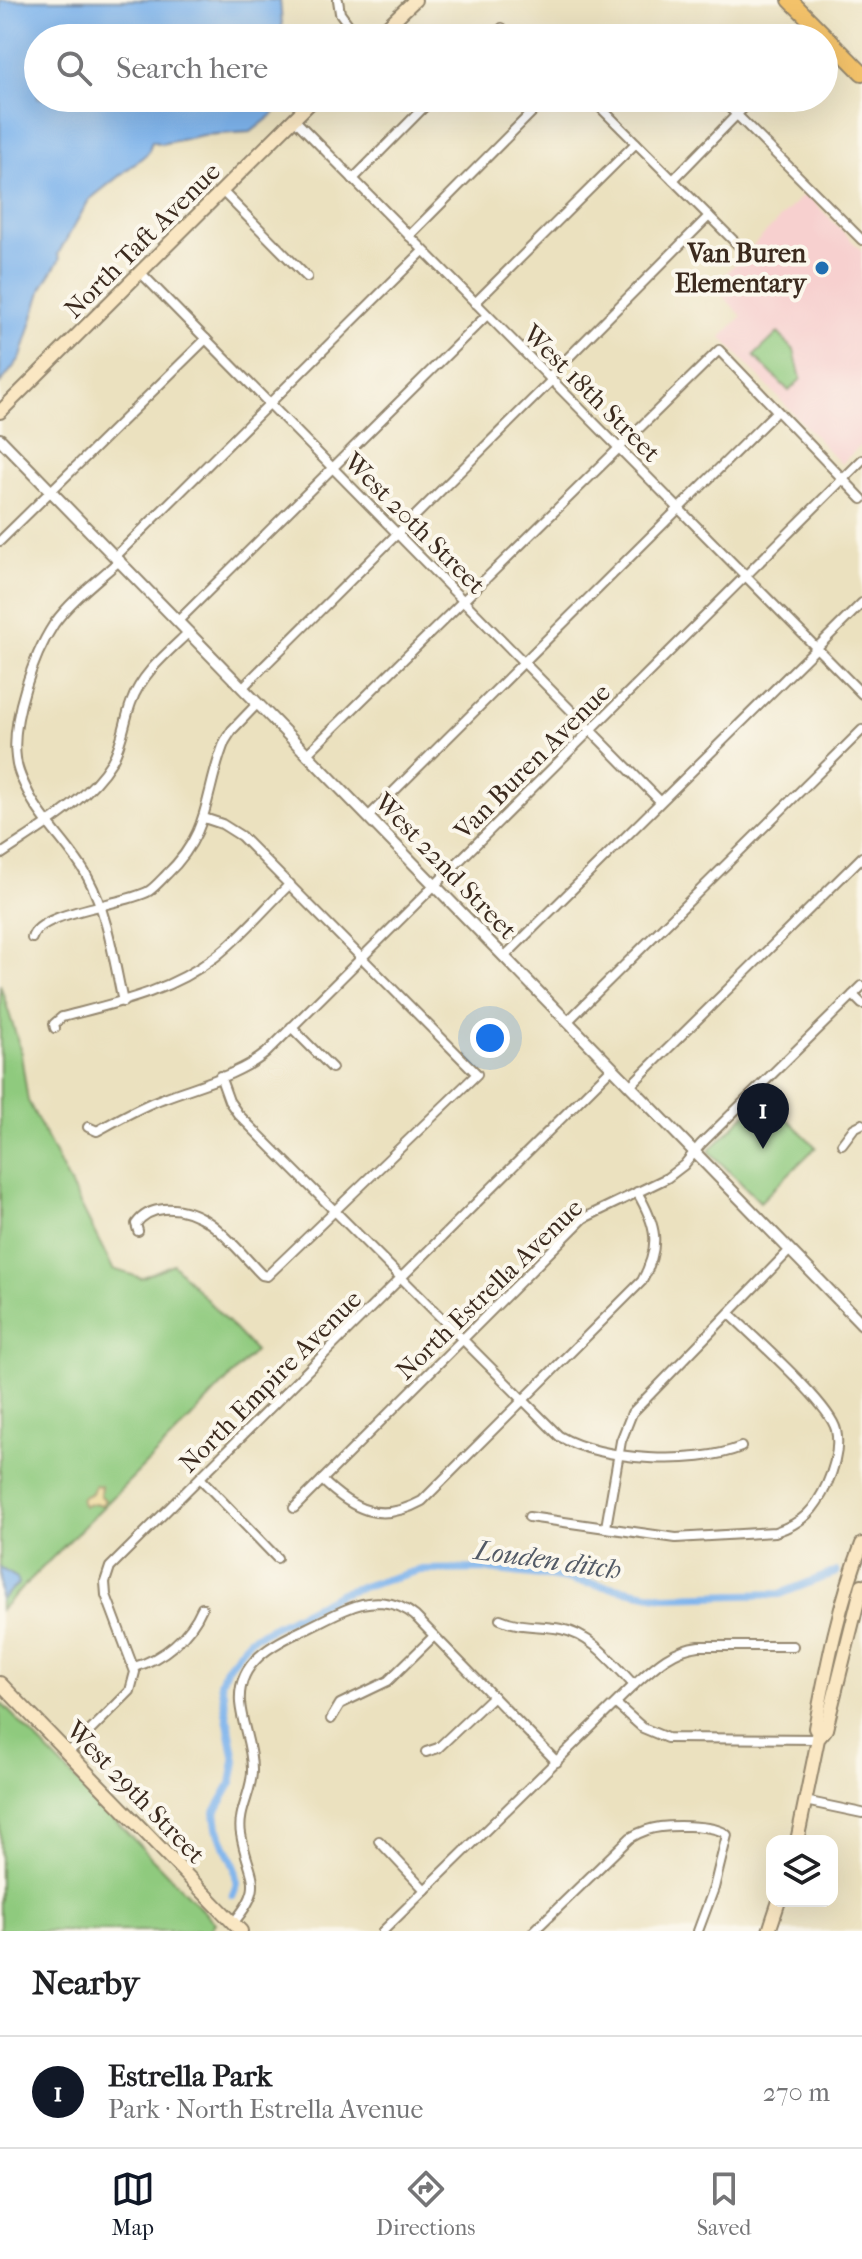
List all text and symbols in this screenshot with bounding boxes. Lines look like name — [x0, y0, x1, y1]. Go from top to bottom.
search box — [24, 24, 838, 112]
icon: search — [52, 46, 96, 90]
text: Search here — [116, 51, 268, 86]
street label: North Taft Avenue — [58, 156, 227, 325]
place label: Van Buren Elementary — [675, 238, 808, 299]
marker: Van Buren Elementary — [813, 259, 831, 277]
street label: West 18th Street — [516, 318, 667, 469]
street label: West 20th Street — [337, 446, 492, 601]
street label: Van Buren Avenue — [447, 677, 617, 847]
street label: West 22nd Street — [367, 786, 524, 946]
your location — [470, 1018, 510, 1058]
pin: 1 — [737, 1083, 789, 1149]
street label: North Estrella Avenue — [390, 1192, 589, 1386]
street label: North Empire Avenue — [173, 1284, 368, 1479]
water label: Louden ditch — [471, 1533, 623, 1586]
street label: West 29th Street — [59, 1714, 212, 1871]
map controls — [766, 1835, 838, 1907]
button: layers — [766, 1835, 838, 1907]
text: Nearby — [32, 1963, 139, 2003]
text: Estrella Park — [108, 2059, 272, 2094]
text: 1 — [53, 2077, 63, 2108]
text: 270 m — [763, 2077, 830, 2108]
text: Park · North Estrella Avenue — [108, 2094, 423, 2125]
tab: Map — [111, 2167, 155, 2241]
tab: Directions — [376, 2167, 475, 2241]
tab: Saved — [697, 2167, 751, 2241]

